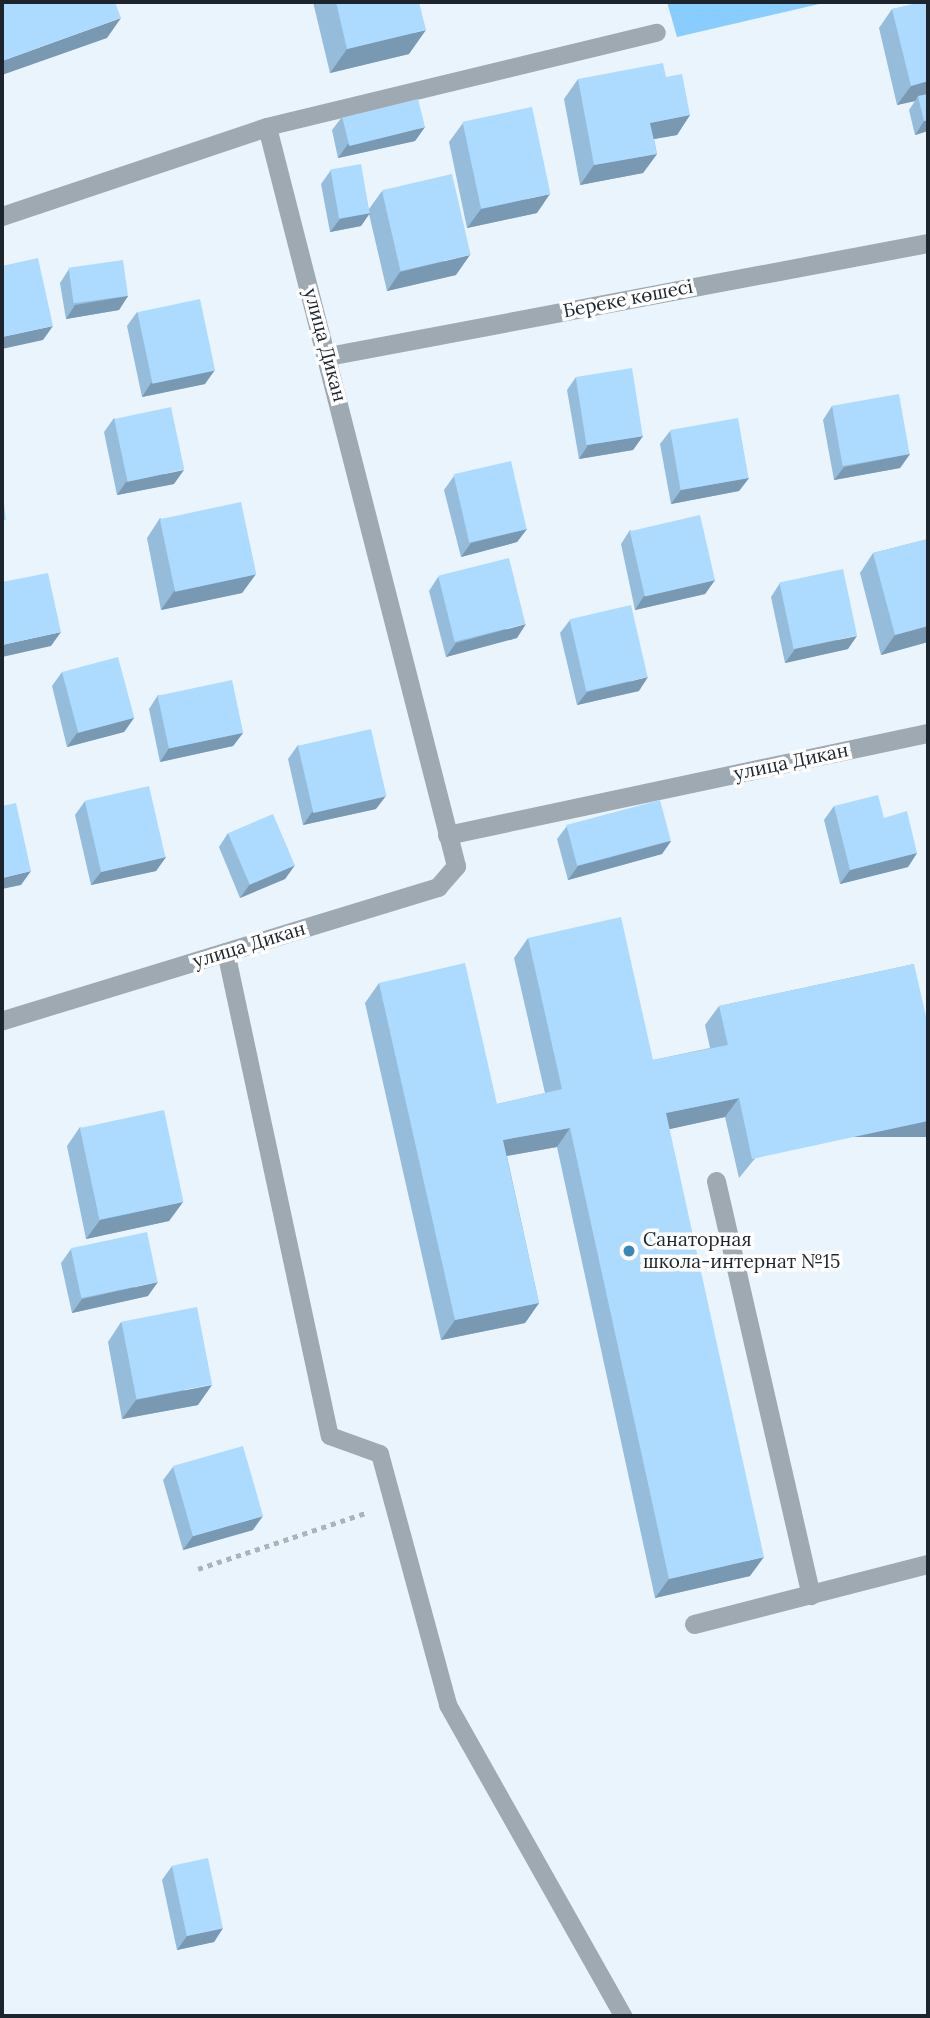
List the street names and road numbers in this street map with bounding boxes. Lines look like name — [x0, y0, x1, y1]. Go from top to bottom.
street label: Береке көшесі — [561, 275, 695, 323]
street label: улица Дикан — [299, 286, 351, 404]
street label: улица Дикан — [732, 739, 850, 785]
street label: улица Дикан — [190, 917, 308, 973]

